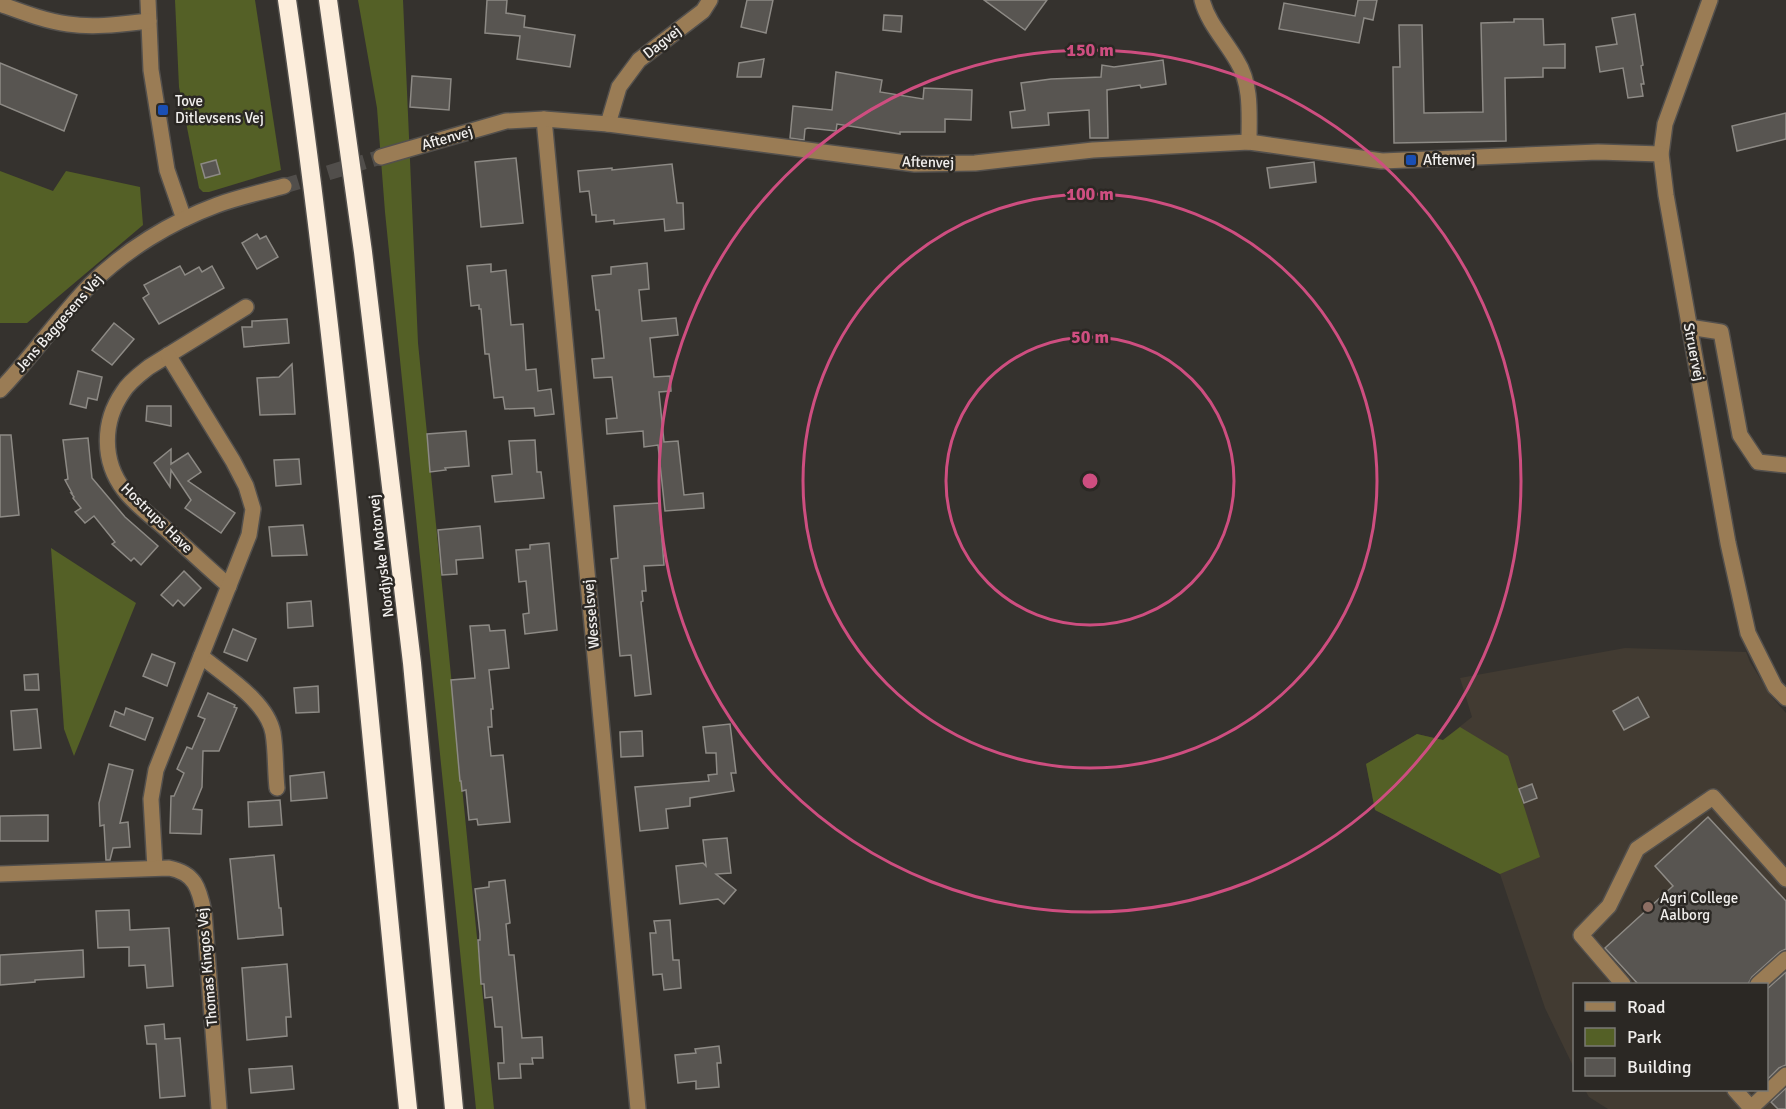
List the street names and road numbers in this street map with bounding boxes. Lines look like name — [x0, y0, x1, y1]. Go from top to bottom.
street label: Dagvej — [639, 22, 685, 62]
street label: Aftenvej — [419, 122, 475, 154]
street label: Aftenvej — [902, 153, 954, 171]
street label: Jens Baggesens Vej — [12, 270, 106, 376]
street label: Struervej — [1680, 321, 1708, 383]
street label: Hostrups Have — [117, 479, 197, 557]
street label: Nordjyske Motorvej — [365, 493, 397, 619]
street label: Wesselsvej — [579, 579, 603, 649]
street label: Thomas Kingos Vej — [193, 907, 221, 1027]

